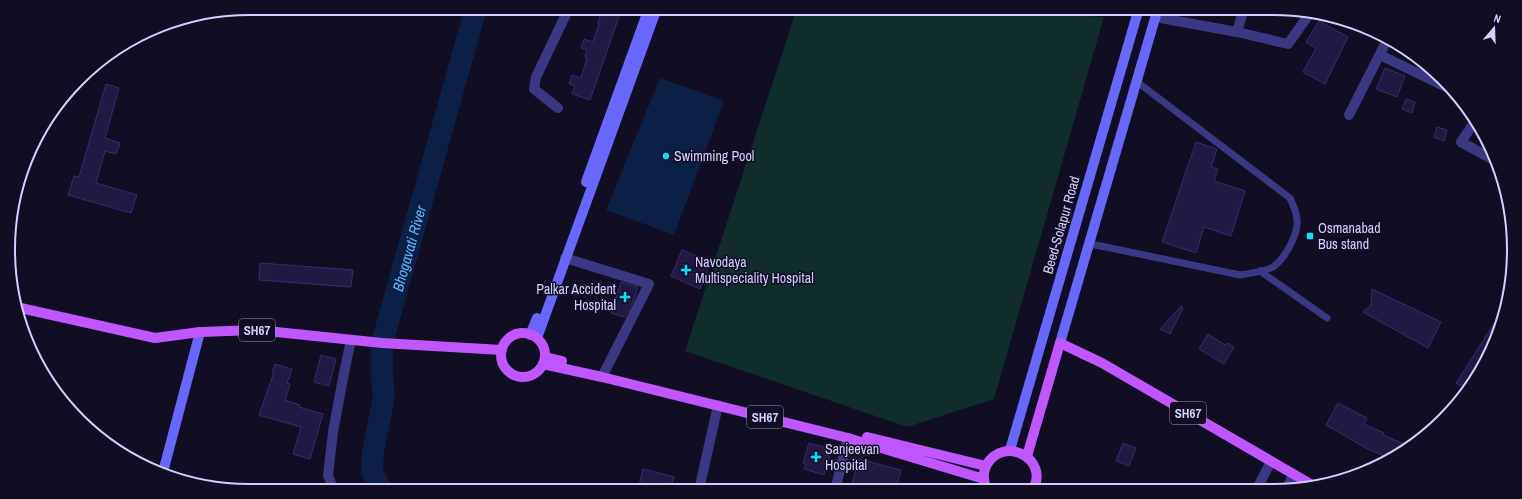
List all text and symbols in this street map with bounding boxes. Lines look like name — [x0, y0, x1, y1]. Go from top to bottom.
north arrow — [1474, 8, 1514, 48]
text: N — [1492, 11, 1503, 26]
place label: Swimming Pool — [674, 147, 754, 165]
marker: Swimming Pool — [661, 151, 671, 161]
street label: Beed-Solapur Road — [1038, 174, 1084, 276]
water label: Bhogavati River — [387, 202, 431, 294]
place label: Osmanabad Bus stand — [1318, 219, 1381, 253]
marker: Osmanabad Bus stand — [1305, 231, 1315, 241]
place label: Navodaya Multispeciality Hospital — [695, 253, 814, 287]
marker: Navodaya Multispeciality Hospital — [680, 264, 692, 276]
place label: Palkar Accident Hospital — [536, 280, 616, 314]
marker: Palkar Accident Hospital — [619, 291, 631, 303]
road number: SH67 — [239, 319, 275, 341]
road number: SH67 — [1170, 402, 1206, 424]
road number: SH67 — [747, 406, 783, 428]
place label: Sanjeevan Hospital — [825, 440, 879, 474]
marker: Sanjeevan Hospital — [810, 451, 822, 463]

